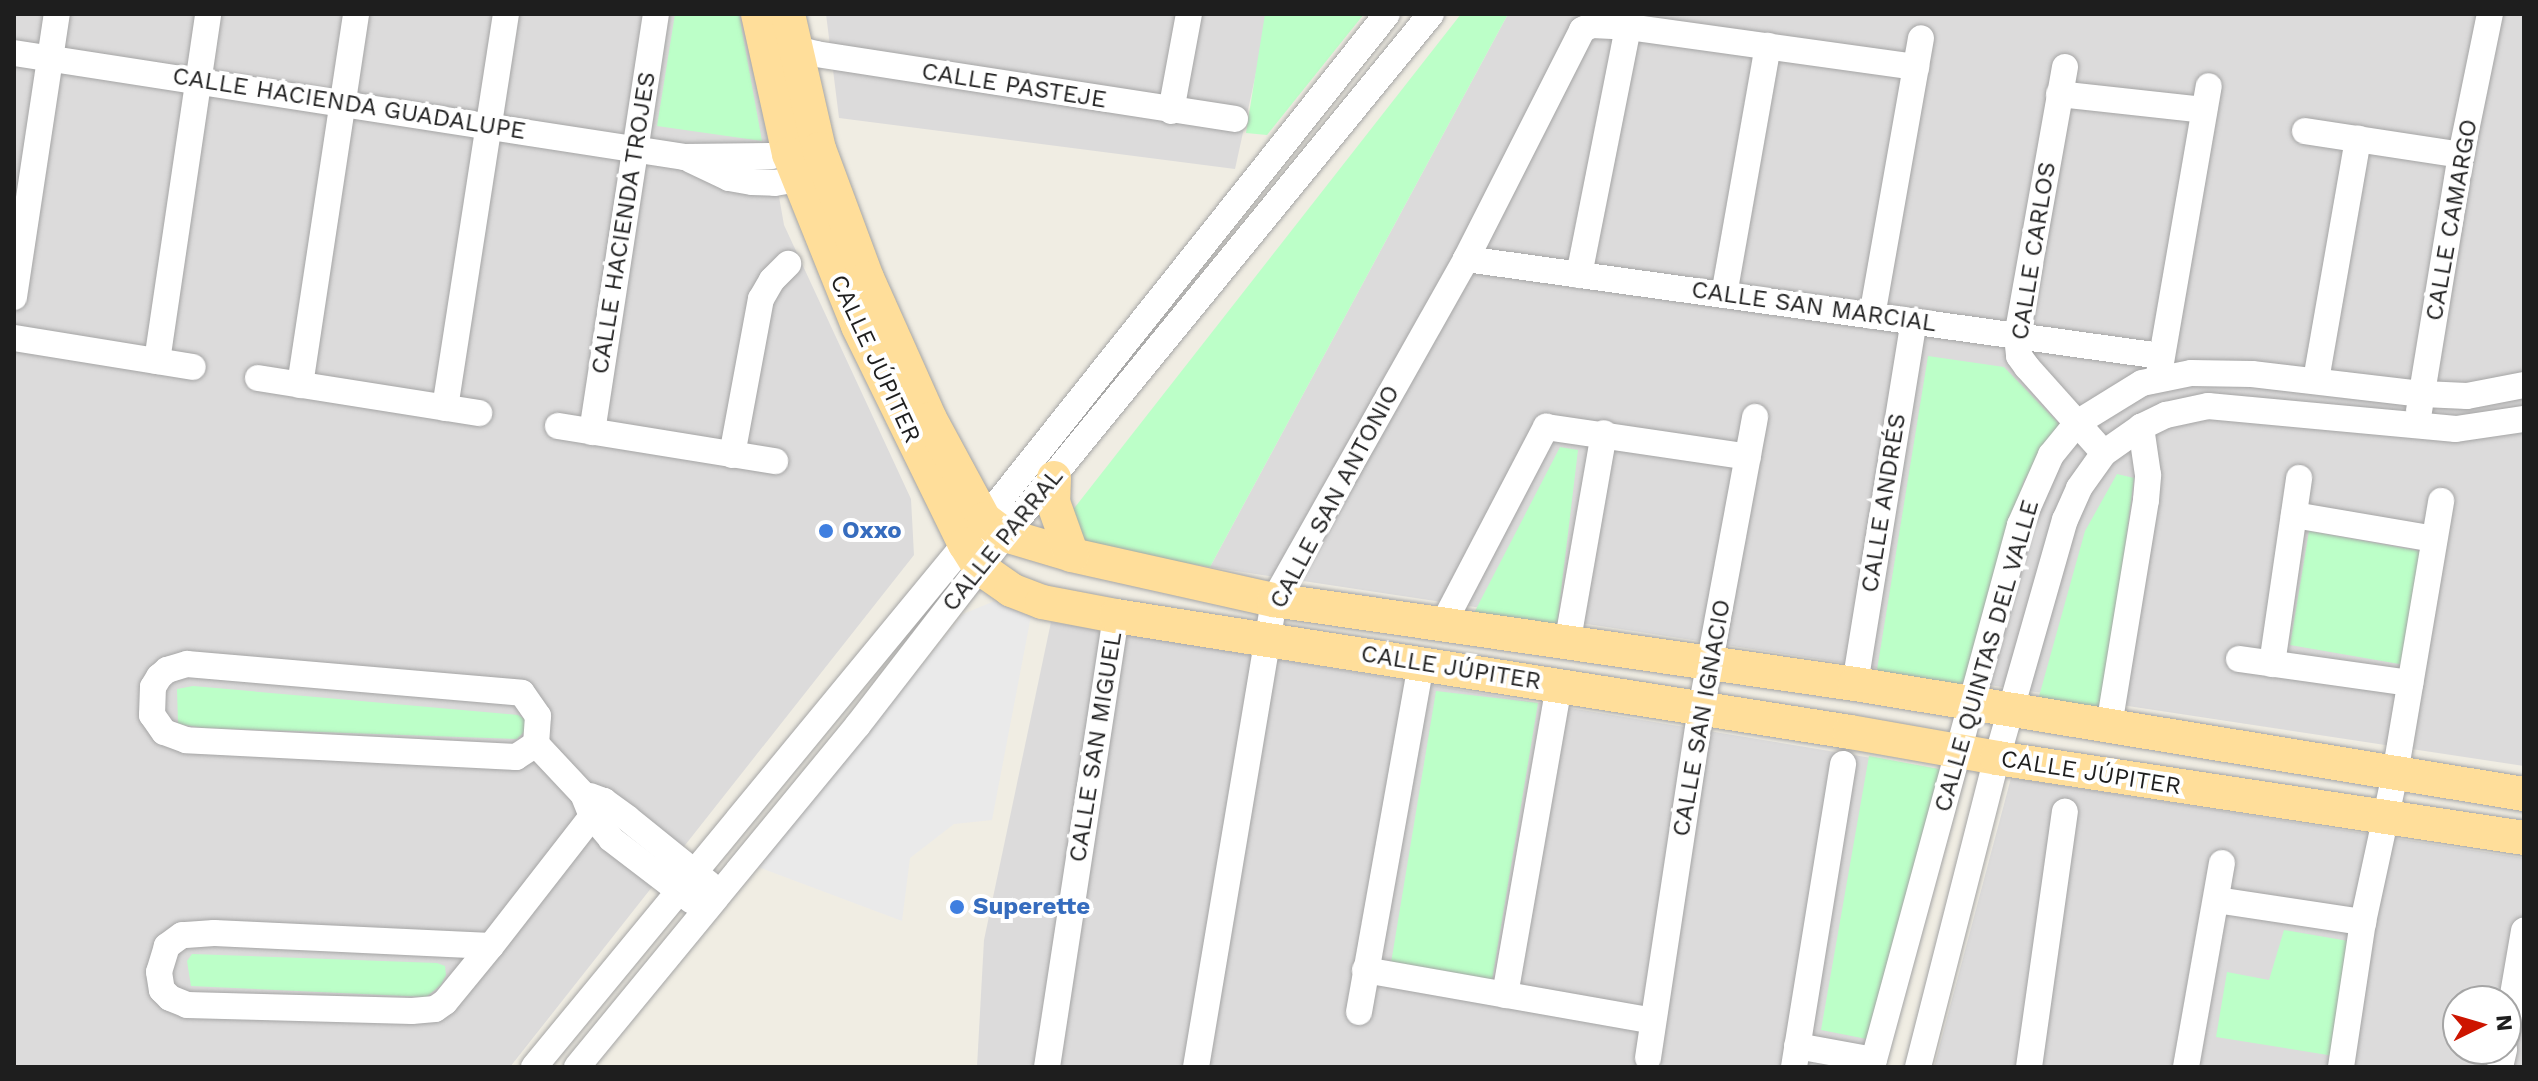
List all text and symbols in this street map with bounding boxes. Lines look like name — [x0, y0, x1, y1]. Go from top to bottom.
street label: CALLE PASTEJE — [920, 57, 1108, 115]
street label: CALLE HACIENDA GUADALUPE — [170, 62, 528, 146]
street label: CALLE HACIENDA TROJES — [586, 69, 662, 377]
street label: CALLE CAMARGO — [2420, 117, 2484, 323]
street label: CALLE CARLOS — [2006, 160, 2062, 342]
street label: CALLE JÚPITER — [823, 270, 927, 448]
street label: CALLE SAN MARCIAL — [1690, 276, 1938, 338]
street label: CALLE SAN ANTONIO — [1264, 380, 1406, 614]
street label: CALLE ANDRÉS — [1856, 411, 1912, 595]
street label: CALLE PARRAL — [936, 463, 1070, 617]
street label: CALLE QUINTAS DEL VALLE — [1928, 496, 2046, 816]
place label: Oxxo — [842, 517, 902, 545]
marker: Oxxo — [817, 522, 835, 540]
street label: CALLE SAN IGNACIO — [1667, 597, 1737, 839]
street label: CALLE SAN MIGUEL — [1064, 630, 1128, 864]
street label: CALLE JÚPITER — [1359, 639, 1543, 697]
street label: CALLE JÚPITER — [1999, 744, 2183, 802]
place label: Superette — [973, 893, 1090, 921]
marker: Superette — [948, 898, 966, 916]
north arrow — [2442, 985, 2522, 1065]
text: N — [2491, 1014, 2518, 1032]

